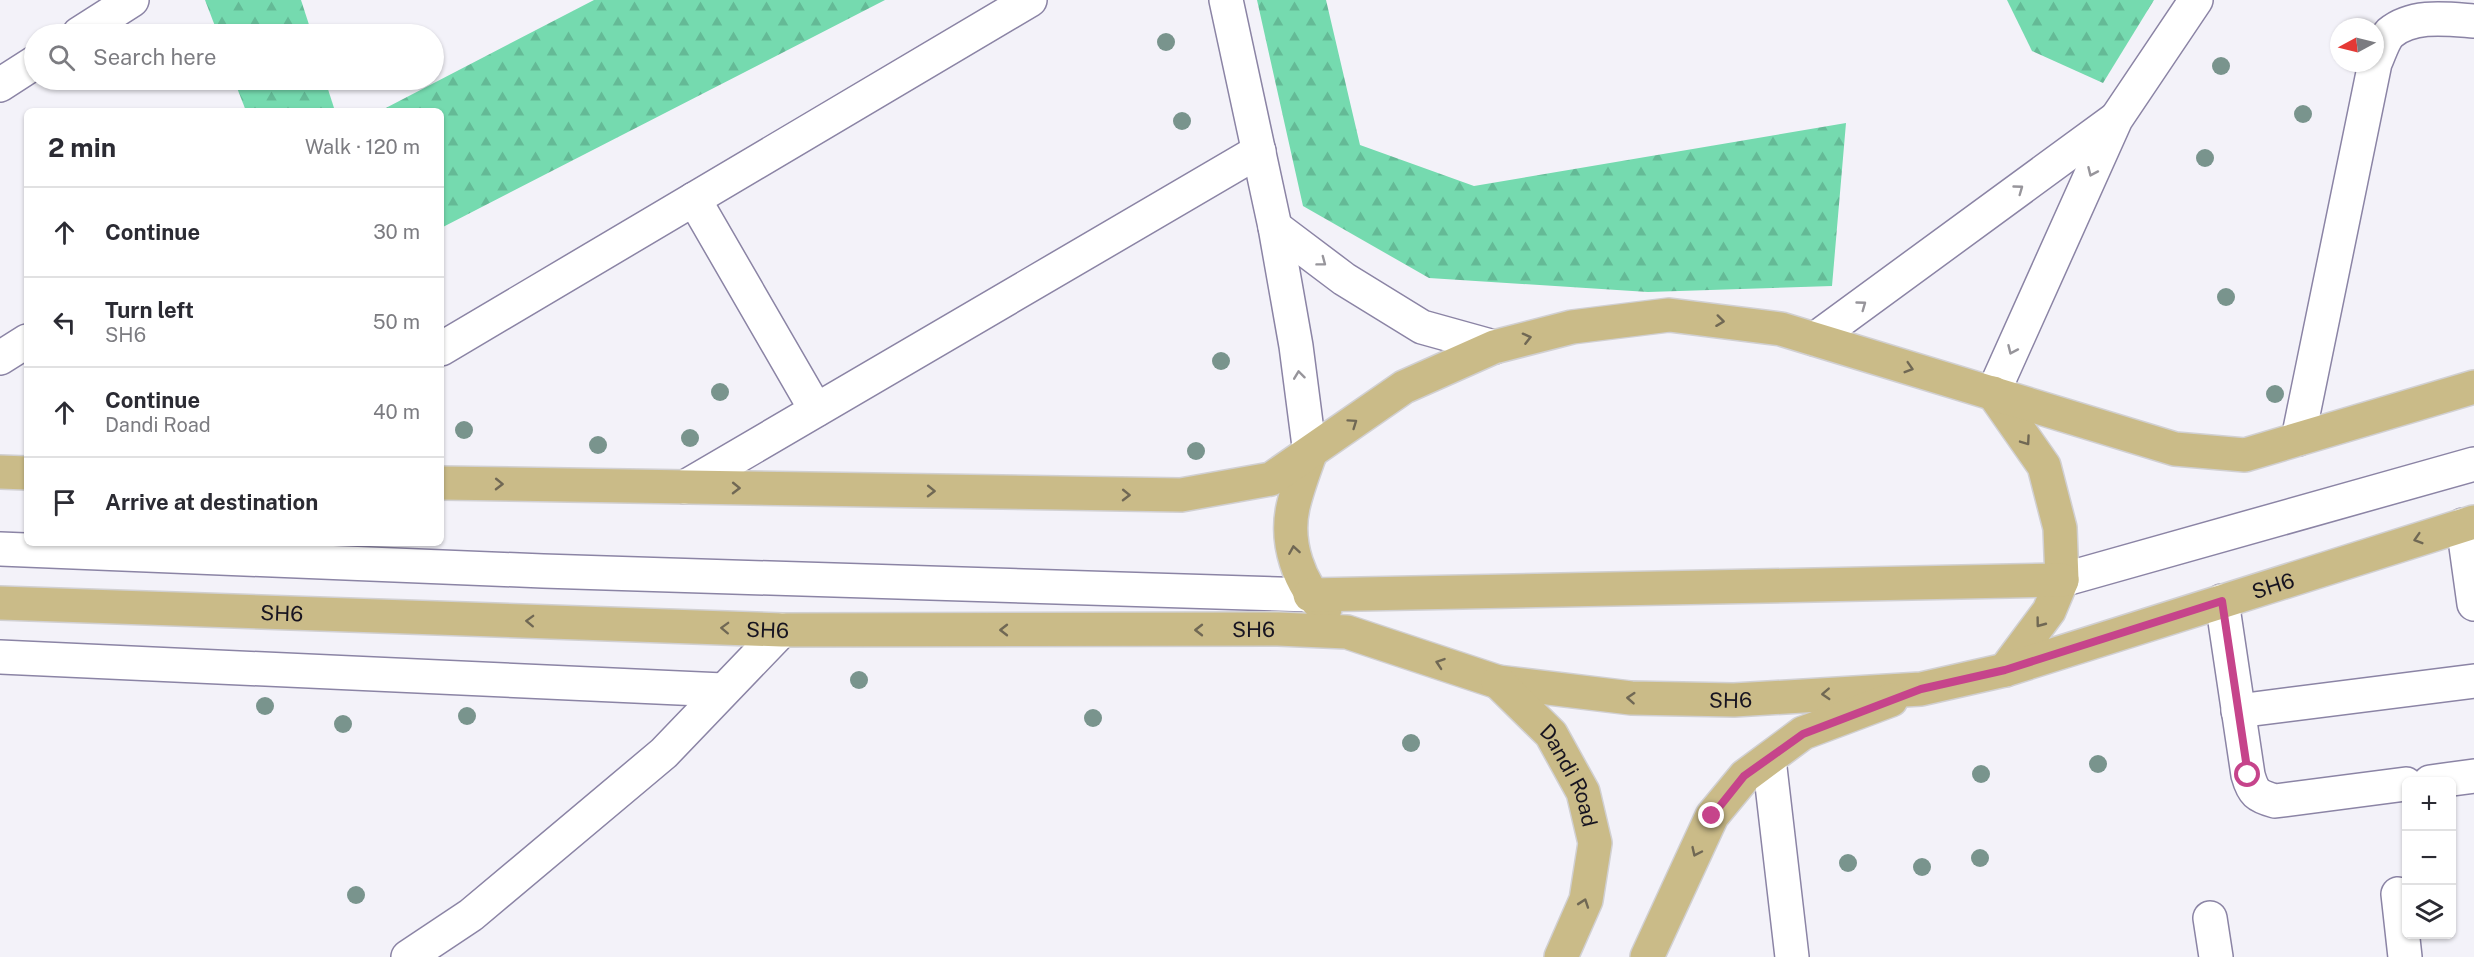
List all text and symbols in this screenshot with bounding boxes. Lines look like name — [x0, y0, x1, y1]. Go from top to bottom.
north arrow — [2330, 18, 2384, 72]
search box — [24, 24, 444, 90]
icon: search — [45, 41, 78, 74]
text: Search here — [93, 44, 217, 70]
text: 2 min — [48, 132, 116, 163]
text: Walk · 120 m — [305, 135, 420, 159]
one-way arrow — [2087, 166, 2099, 177]
one-way arrow — [2013, 185, 2024, 196]
icon: ahead — [48, 216, 81, 249]
text: Continue — [105, 219, 200, 245]
text: 30 m — [373, 220, 420, 244]
one-way arrow — [1315, 255, 1326, 266]
text: Turn left — [105, 297, 194, 323]
one-way arrow — [1856, 301, 1867, 312]
icon: left — [48, 306, 81, 339]
text: 50 m — [373, 310, 420, 334]
one-way arrow — [1715, 314, 1725, 327]
text: SH6 — [105, 323, 146, 347]
one-way arrow — [1522, 333, 1532, 345]
one-way arrow — [2007, 344, 2019, 355]
one-way arrow — [1903, 361, 1914, 373]
one-way arrow — [1294, 370, 1306, 379]
text: Continue — [105, 387, 200, 413]
icon: ahead — [48, 396, 81, 429]
text: 40 m — [373, 400, 420, 424]
text: Dandi Road — [105, 413, 211, 437]
one-way arrow — [1347, 419, 1358, 430]
one-way arrow — [2019, 435, 2030, 446]
one-way arrow — [495, 478, 504, 490]
one-way arrow — [732, 482, 741, 494]
one-way arrow — [927, 485, 936, 498]
icon: arrive — [48, 486, 81, 519]
one-way arrow — [1122, 488, 1131, 501]
text: Arrive at destination — [105, 489, 318, 515]
one-way arrow — [2413, 532, 2424, 545]
one-way arrow — [1288, 545, 1301, 555]
street label: SH6 — [2249, 567, 2297, 604]
street label: SH6 — [260, 599, 304, 626]
one-way arrow — [525, 615, 534, 628]
street label: SH6 — [746, 616, 789, 643]
one-way arrow — [2036, 616, 2047, 627]
street label: SH6 — [1232, 617, 1275, 642]
one-way arrow — [720, 622, 729, 634]
one-way arrow — [999, 624, 1008, 636]
one-way arrow — [1194, 624, 1203, 636]
one-way arrow — [1435, 657, 1446, 670]
street label: SH6 — [1709, 686, 1753, 713]
one-way arrow — [1821, 688, 1830, 701]
one-way arrow — [1626, 692, 1635, 705]
street label: Dandi Road — [1535, 718, 1603, 829]
route start — [2234, 761, 2260, 787]
map controls — [2402, 777, 2456, 939]
button: + — [2402, 777, 2456, 831]
route end — [1698, 802, 1724, 828]
button: − — [2402, 831, 2456, 885]
one-way arrow — [1691, 845, 1703, 856]
button: layers — [2402, 885, 2456, 939]
one-way arrow — [1576, 898, 1589, 909]

